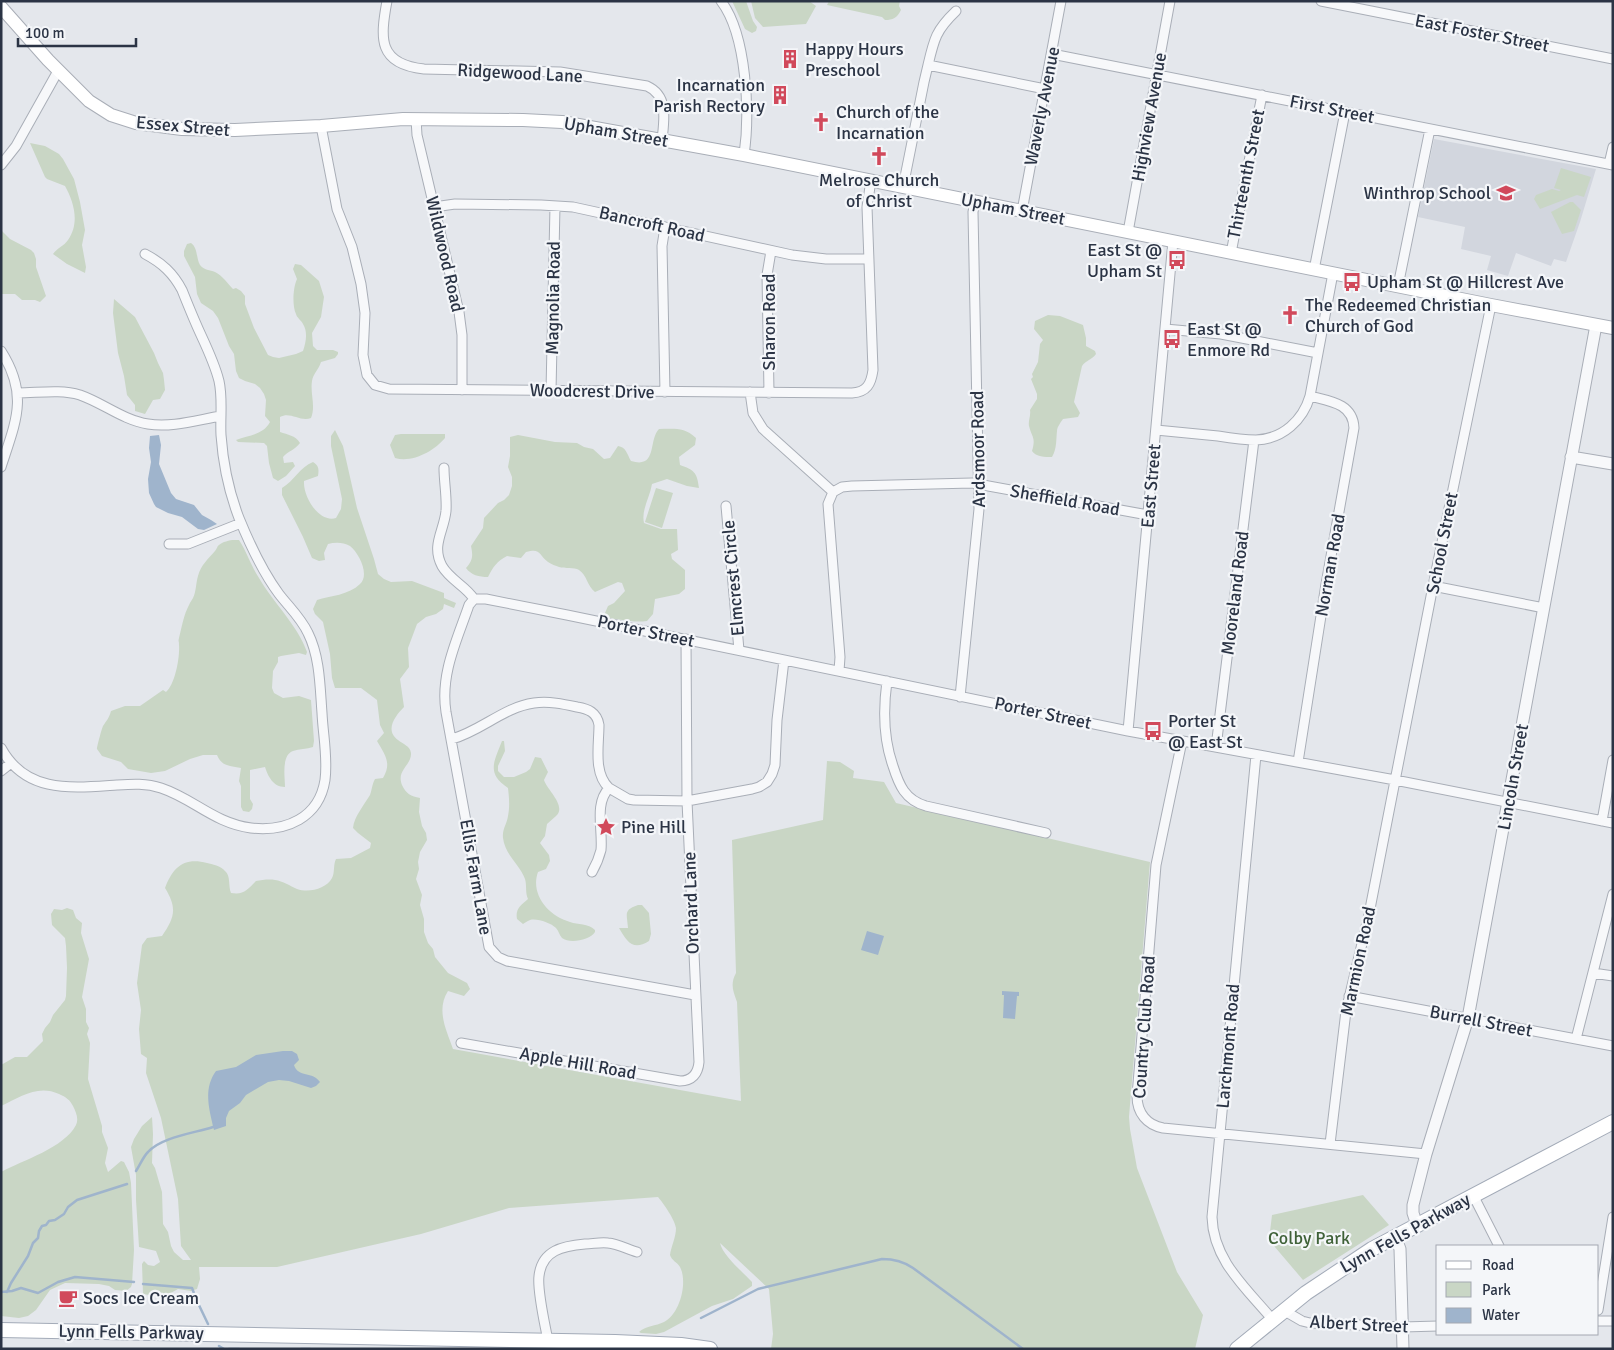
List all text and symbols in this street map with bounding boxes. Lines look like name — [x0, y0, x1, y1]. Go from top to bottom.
street label: East Foster Street — [1413, 9, 1551, 57]
scale bar — [18, 15, 135, 47]
text: 100 m — [25, 24, 65, 42]
place label: Happy Hours Preschool — [805, 38, 904, 81]
street label: Waverly Avenue — [1020, 45, 1064, 167]
building icon: Happy Hours Preschool — [779, 48, 801, 70]
street label: Highview Avenue — [1127, 51, 1171, 183]
street label: Ridgewood Lane — [457, 59, 583, 87]
place label: Incarnation Parish Rectory — [654, 74, 766, 117]
building icon: Incarnation Parish Rectory — [769, 84, 791, 106]
street label: First Street — [1288, 90, 1376, 128]
place label: Church of the Incarnation — [836, 101, 939, 144]
street label: Thirteenth Street — [1223, 107, 1269, 241]
street label: Essex Street — [135, 111, 231, 141]
church icon: Church of the Incarnation — [810, 111, 832, 133]
street label: Upham Street — [562, 112, 670, 152]
church icon: Melrose Church of Christ — [868, 145, 890, 167]
place label: Melrose Church of Christ — [819, 169, 939, 212]
place label: Winthrop School — [1363, 182, 1491, 204]
school or university icon: Winthrop School — [1495, 182, 1517, 204]
street label: Upham Street — [959, 188, 1067, 230]
street label: Wildwood Road — [421, 194, 469, 314]
street label: Bancroft Road — [597, 201, 707, 247]
place label: East St @ Upham St — [1087, 239, 1162, 282]
street label: Magnolia Road — [541, 241, 565, 355]
bus stop icon: East St @ Upham St — [1166, 249, 1188, 271]
bus stop icon: Upham St @ Hillcrest Ave — [1341, 271, 1363, 293]
place label: Upham St @ Hillcrest Ave — [1367, 271, 1564, 293]
street label: Sharon Road — [758, 274, 780, 370]
place label: The Redeemed Christian Church of God — [1305, 294, 1491, 337]
church icon: The Redeemed Christian Church of God — [1279, 304, 1301, 326]
place label: East St @ Enmore Rd — [1187, 318, 1270, 361]
bus stop icon: East St @ Enmore Rd — [1161, 328, 1183, 350]
street label: Woodcrest Drive — [529, 379, 655, 403]
street label: Ardsmoor Road — [966, 390, 990, 508]
street label: East Street — [1136, 443, 1166, 529]
street label: Sheffield Road — [1008, 480, 1122, 520]
street label: School Street — [1421, 490, 1463, 596]
street label: Norman Road — [1310, 512, 1350, 618]
street label: Elmcrest Circle — [717, 519, 749, 637]
street label: Mooreland Road — [1216, 530, 1254, 656]
street label: Porter Street — [595, 610, 697, 652]
street label: Porter Street — [992, 692, 1094, 734]
place label: Porter St @ East St — [1168, 710, 1243, 753]
bus stop icon: Porter St @ East St — [1142, 720, 1164, 742]
street label: Lincoln Street — [1493, 722, 1533, 832]
place icon: Pine Hill — [595, 816, 617, 838]
place label: Pine Hill — [621, 816, 686, 838]
street label: Ellis Farm Lane — [455, 817, 497, 937]
street label: Orchard Lane — [678, 851, 704, 955]
street label: Marmion Road — [1336, 904, 1380, 1018]
street label: Country Club Road — [1128, 955, 1160, 1099]
street label: Larchmont Road — [1212, 983, 1244, 1109]
street label: Burrell Street — [1428, 1000, 1534, 1042]
street label: Apple Hill Road — [518, 1042, 638, 1084]
street label: Lynn Fells Parkway — [1336, 1188, 1474, 1278]
park label: Colby Park — [1268, 1227, 1350, 1249]
legend — [1436, 1245, 1599, 1335]
text: Road — [1482, 1256, 1514, 1274]
text: Park — [1482, 1281, 1511, 1299]
cafe icon: Socs Ice Cream — [57, 1287, 79, 1309]
place label: Socs Ice Cream — [83, 1287, 199, 1309]
text: Water — [1482, 1306, 1520, 1324]
street label: Albert Street — [1309, 1310, 1409, 1338]
street label: Lynn Fells Parkway — [58, 1320, 204, 1344]

